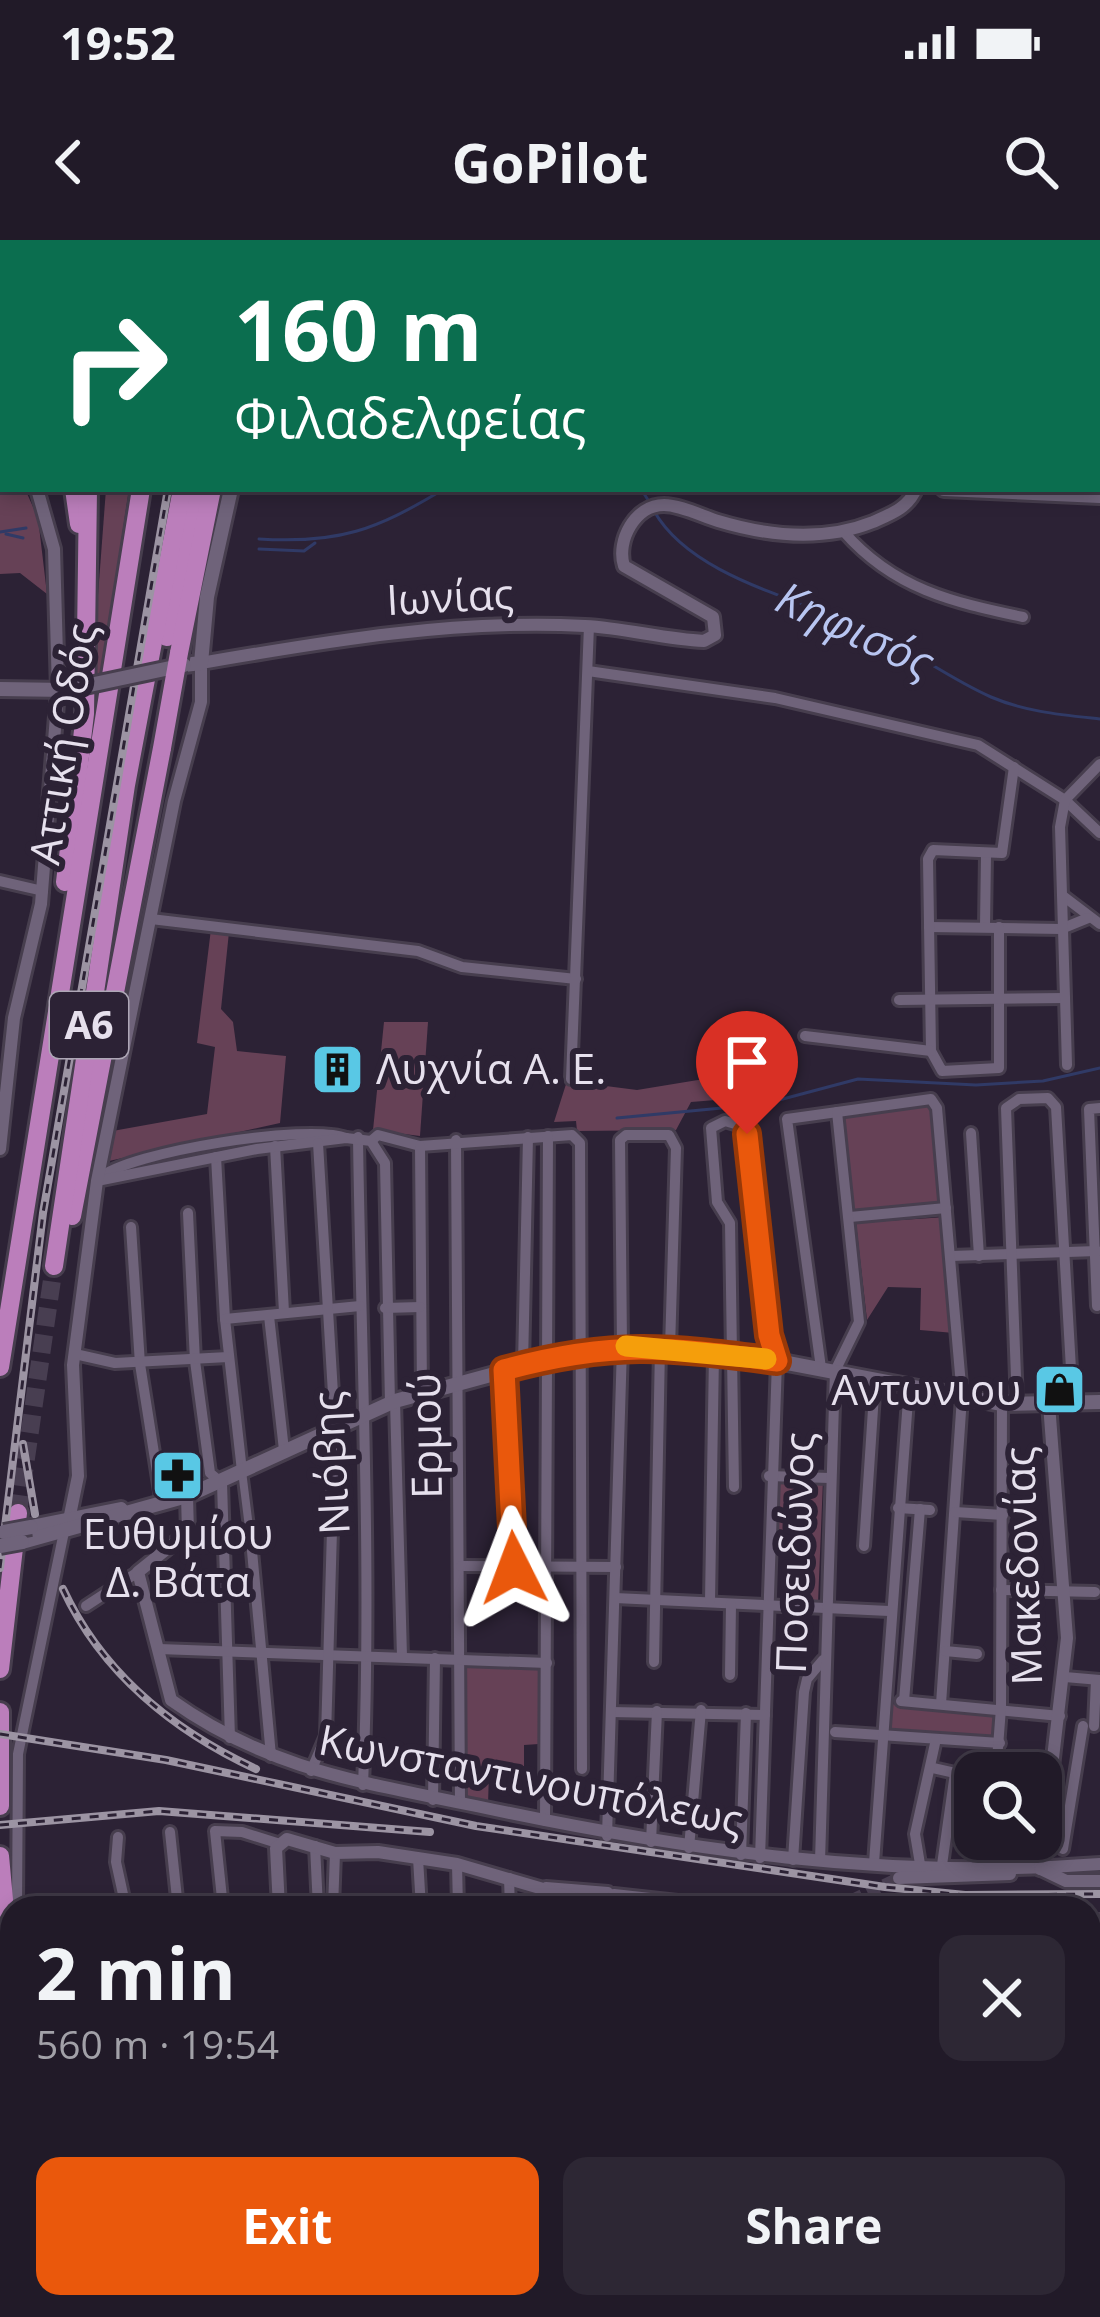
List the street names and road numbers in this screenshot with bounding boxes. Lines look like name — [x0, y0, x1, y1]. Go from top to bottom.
street label: Ιωνίας — [385, 564, 515, 627]
street label: Αττική Οδός — [14, 619, 109, 868]
road number: Α6 — [50, 992, 128, 1058]
street label: Ερμού — [395, 1373, 454, 1499]
street label: Νιόβης — [297, 1390, 362, 1536]
street label: Ποσειδώνος — [761, 1431, 826, 1675]
street label: Μακεδονίας — [989, 1446, 1054, 1686]
street label: Κωνσταντινουπόλεως — [315, 1709, 748, 1848]

